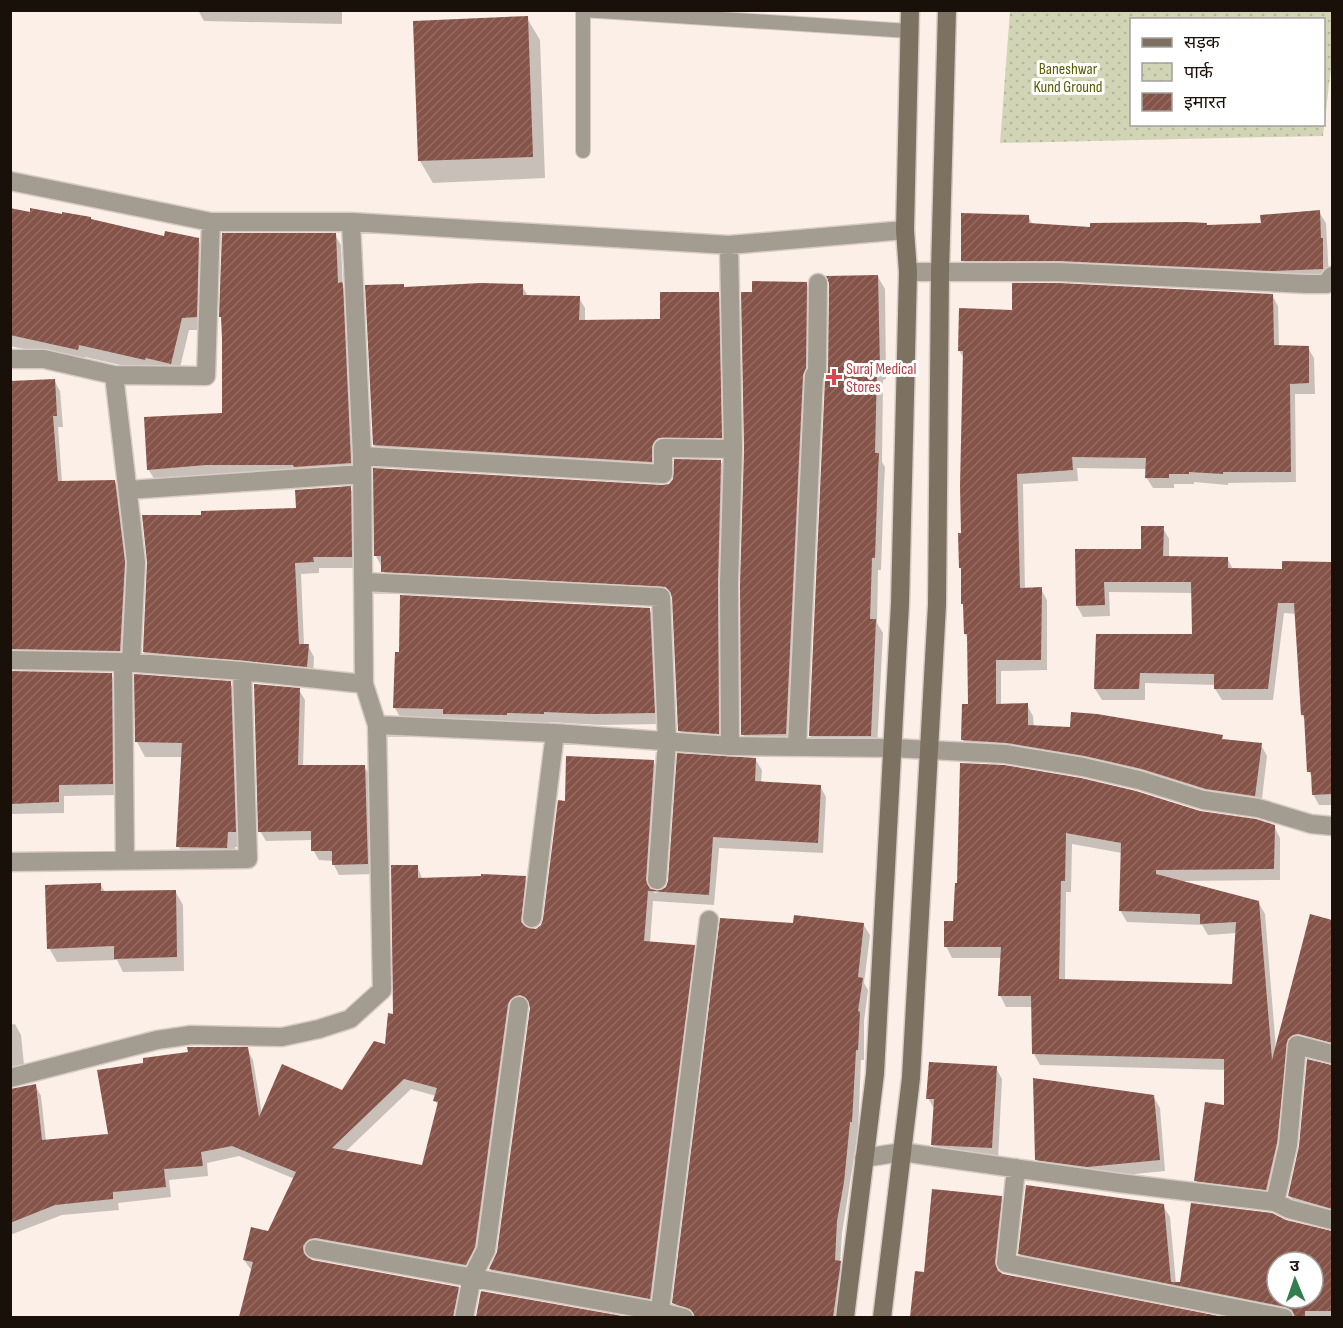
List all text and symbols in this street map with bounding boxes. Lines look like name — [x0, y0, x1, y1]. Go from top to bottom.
legend — [1130, 18, 1325, 126]
text: सड़क — [1184, 32, 1221, 53]
park label: Baneshwar Kund Ground — [1034, 60, 1103, 97]
text: पार्क — [1184, 61, 1214, 83]
text: इमारत — [1184, 92, 1227, 113]
place label: Suraj Medical Stores — [846, 360, 916, 397]
marker: Suraj Medical Stores — [827, 370, 841, 384]
north arrow — [1265, 1250, 1325, 1310]
text: उ — [1290, 1257, 1300, 1276]

